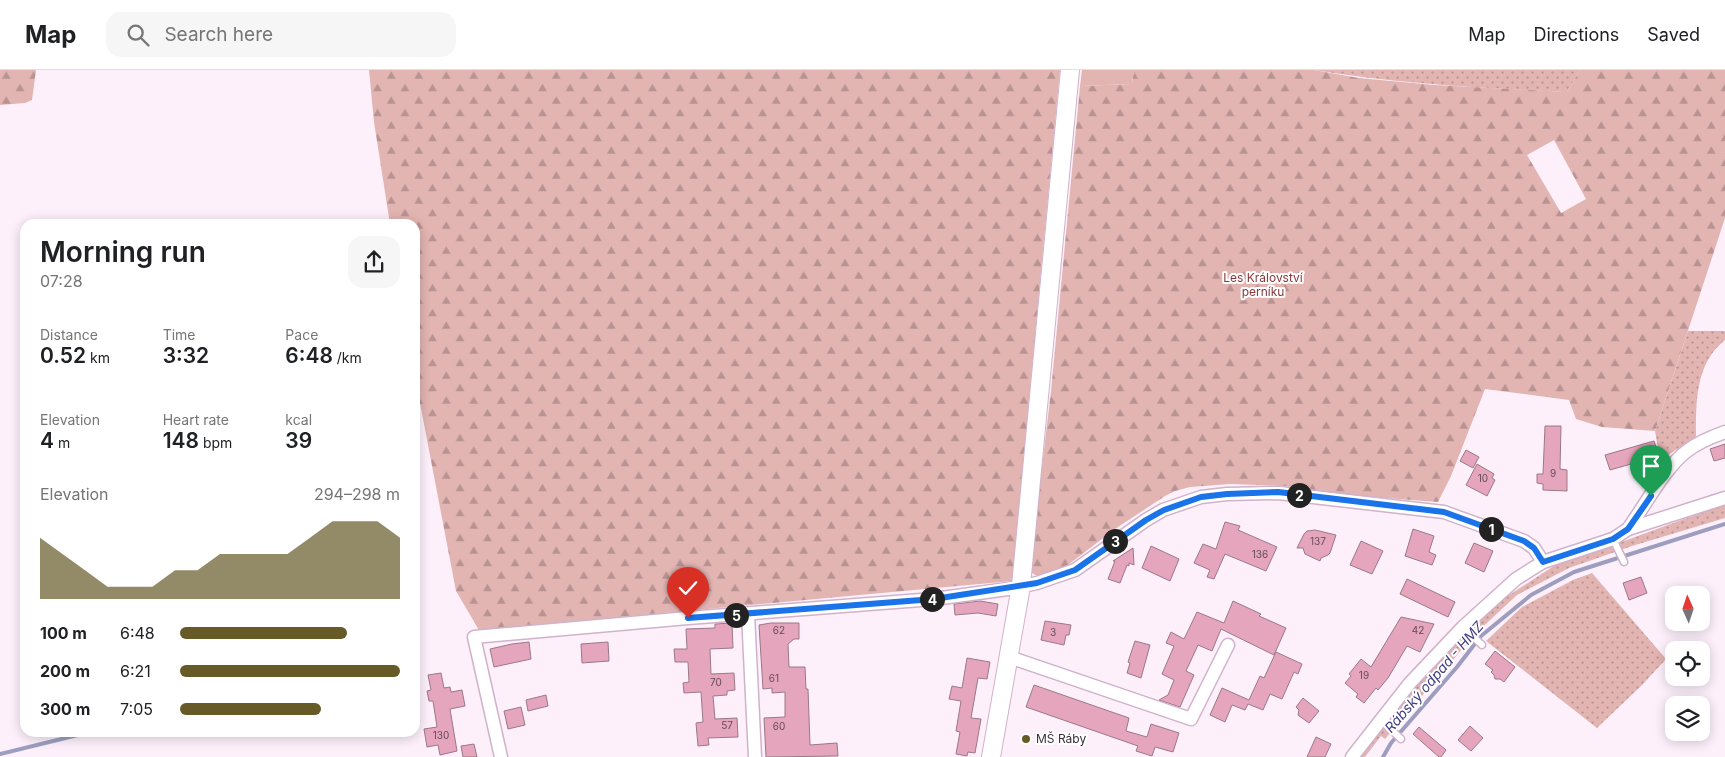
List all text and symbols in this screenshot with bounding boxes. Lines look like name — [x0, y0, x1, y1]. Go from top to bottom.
search box — [106, 12, 456, 57]
text: Map — [25, 20, 76, 49]
icon: search — [124, 21, 152, 49]
text: Search here — [164, 23, 273, 46]
text: Map — [1468, 24, 1506, 45]
text: Directions — [1534, 24, 1619, 45]
text: Saved — [1647, 24, 1700, 45]
text: Morning run — [40, 235, 206, 269]
button: share — [348, 236, 400, 288]
park label: Les Království perníku — [1223, 270, 1303, 299]
text: 07:28 — [40, 271, 83, 291]
text: Distance — [40, 326, 98, 343]
text: Time — [163, 326, 196, 343]
text: Pace — [285, 326, 318, 343]
text: 0.52 — [40, 343, 86, 368]
text: 3:32 — [163, 343, 209, 368]
text: 6:48 — [285, 343, 333, 368]
text: km — [86, 349, 110, 366]
text: /km — [333, 349, 362, 366]
text: Elevation — [40, 411, 100, 428]
text: Heart rate — [163, 411, 229, 428]
text: kcal — [285, 411, 312, 428]
text: 4 — [40, 428, 54, 453]
text: 148 — [163, 428, 199, 453]
text: 39 — [285, 428, 312, 453]
text: m — [54, 434, 70, 451]
text: bpm — [199, 434, 232, 451]
pin — [1630, 445, 1672, 496]
icon: arrive — [1637, 452, 1665, 480]
house number: 9 — [1550, 467, 1556, 479]
house number: 10 — [1478, 472, 1488, 484]
pin: 2 — [1286, 482, 1312, 508]
text: Elevation — [40, 484, 109, 504]
text: 294–298 m — [314, 484, 400, 504]
text: 2 — [1295, 487, 1304, 504]
pin: 1 — [1478, 516, 1504, 542]
text: 1 — [1488, 521, 1495, 538]
pin: 3 — [1102, 528, 1128, 554]
text: 3 — [1111, 533, 1120, 550]
house number: 137 — [1310, 535, 1326, 547]
house number: 136 — [1252, 548, 1268, 560]
pin — [667, 567, 709, 618]
icon: check — [674, 574, 702, 602]
pin: 4 — [920, 586, 944, 612]
north arrow — [1665, 586, 1710, 631]
map controls — [1665, 586, 1710, 741]
text: 4 — [928, 591, 937, 608]
pin: 5 — [724, 602, 748, 628]
text: 5 — [732, 607, 741, 624]
water label: Rábský odpad - HMZ — [1381, 617, 1487, 736]
text: 100 m — [40, 623, 87, 643]
text: 6:48 — [120, 623, 155, 643]
house number: 62 — [773, 624, 785, 636]
house number: 42 — [1412, 624, 1424, 636]
house number: 3 — [1050, 626, 1056, 638]
button: locate — [1665, 641, 1710, 686]
text: 200 m — [40, 661, 90, 681]
text: 6:21 — [120, 661, 151, 681]
house number: 19 — [1359, 669, 1369, 681]
house number: 61 — [769, 672, 779, 684]
house number: 70 — [710, 676, 722, 688]
button: layers — [1665, 696, 1710, 741]
text: 300 m — [40, 699, 90, 719]
text: 7:05 — [120, 699, 153, 719]
house number: 57 — [721, 719, 733, 731]
house number: 60 — [773, 720, 785, 732]
house number: 130 — [433, 729, 449, 741]
place label: MŠ Ráby — [1036, 731, 1086, 746]
marker: MŠ Ráby — [1020, 733, 1032, 745]

